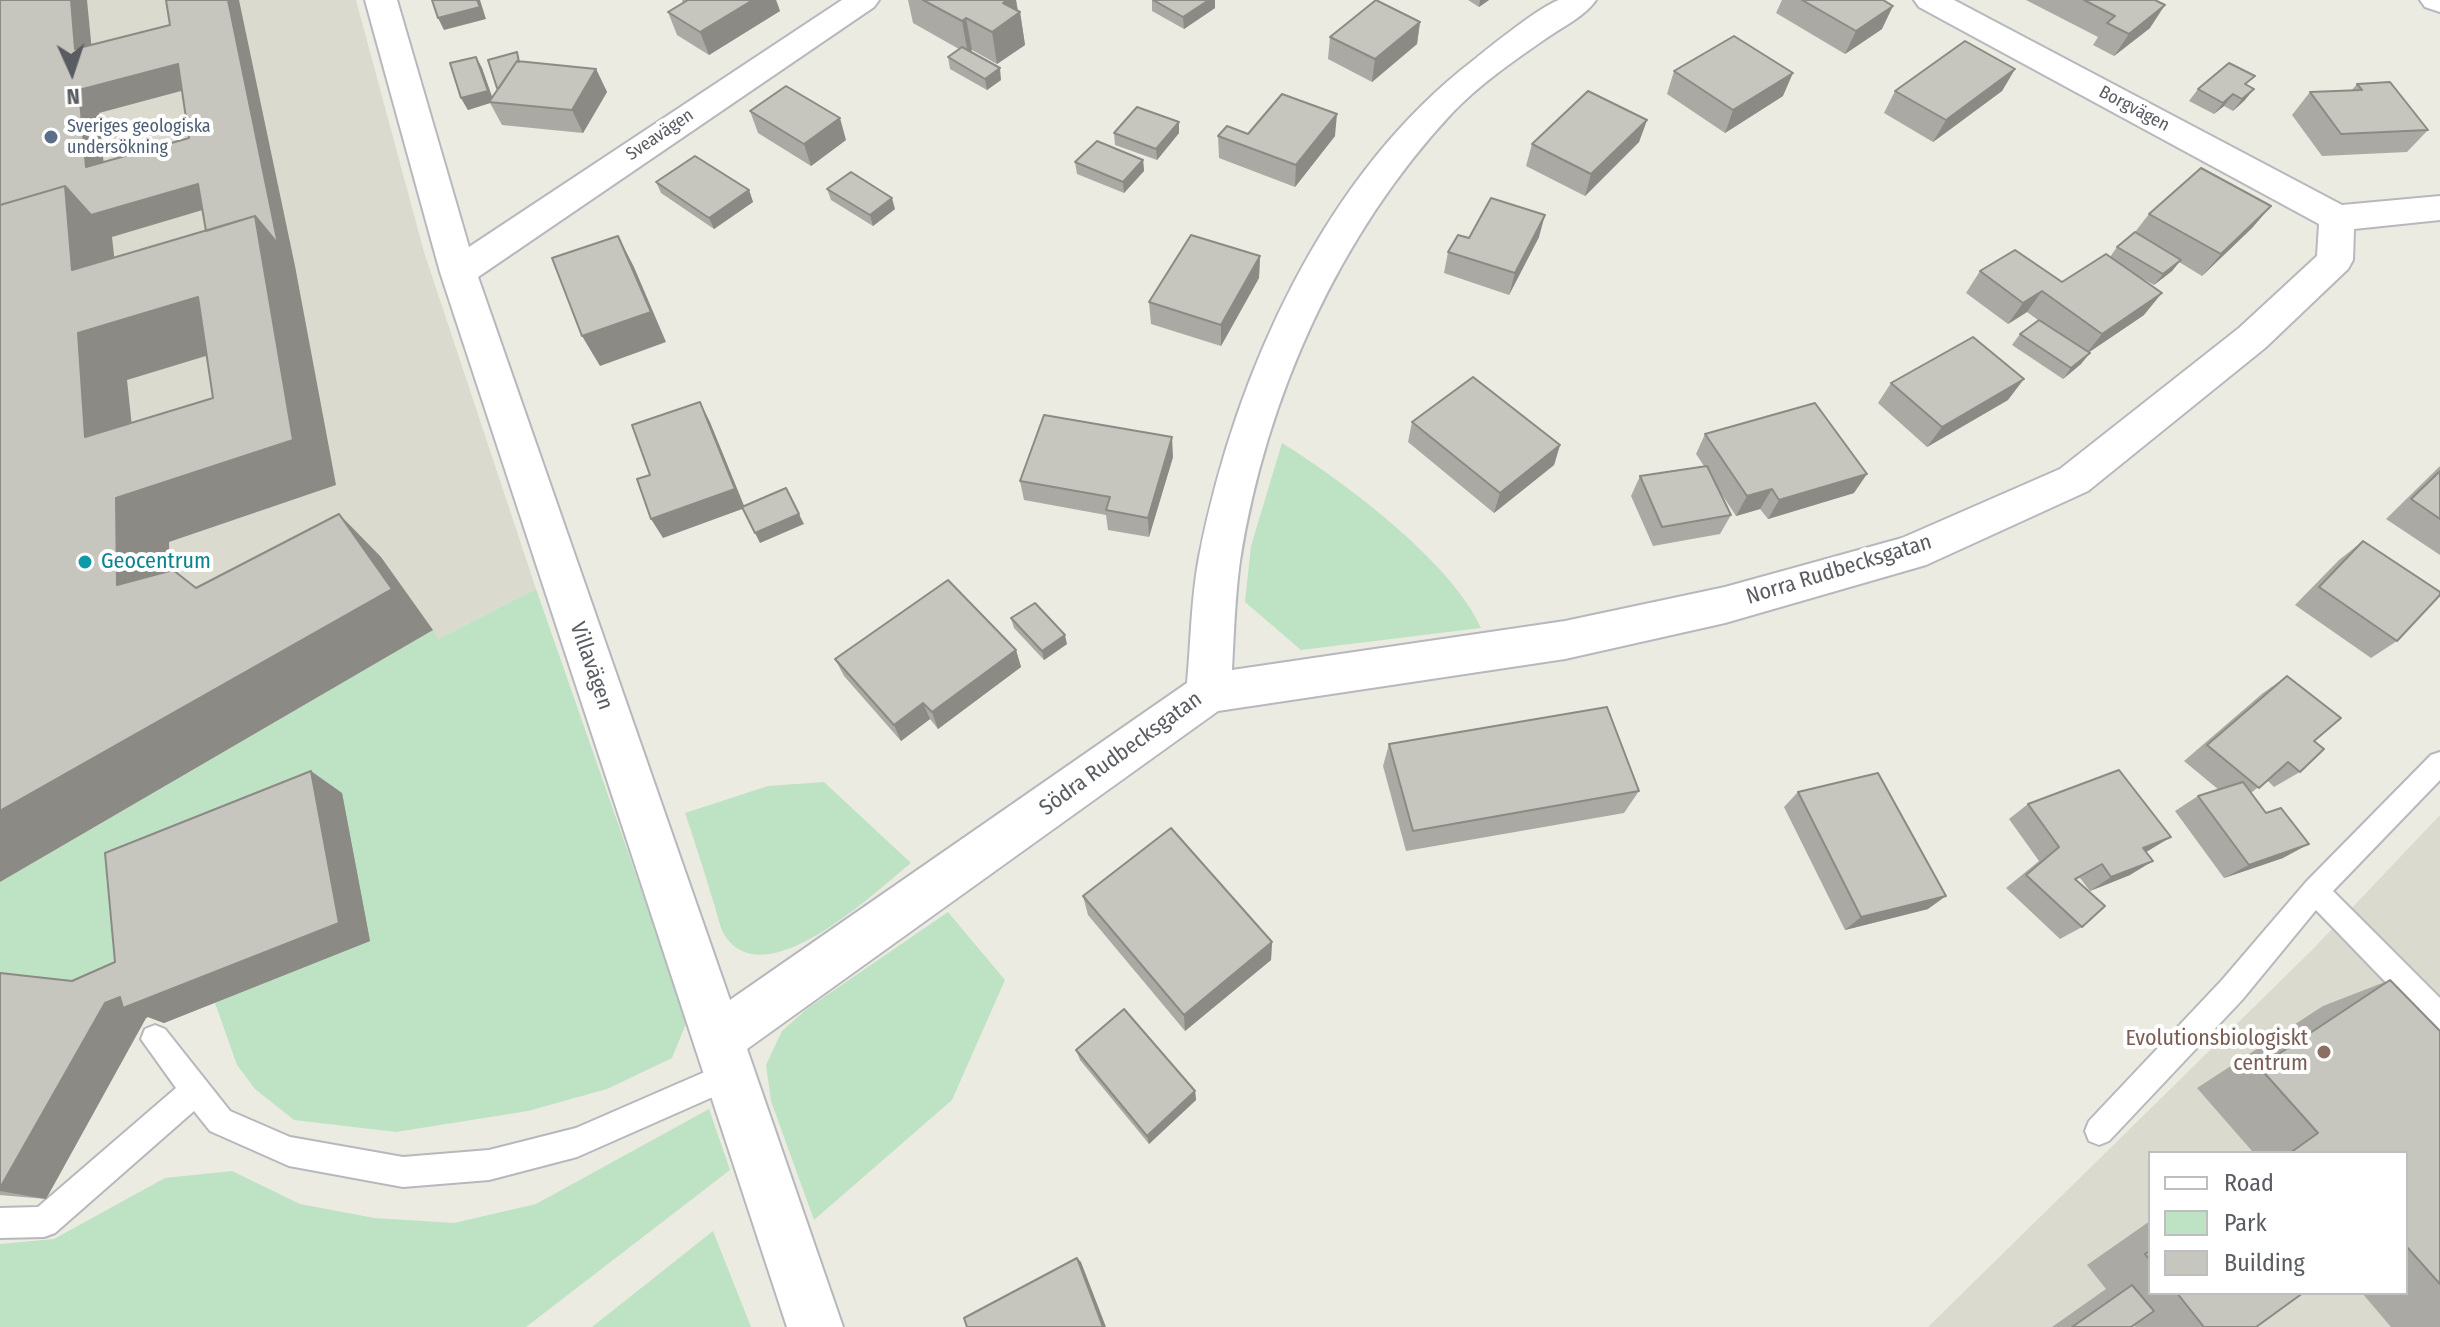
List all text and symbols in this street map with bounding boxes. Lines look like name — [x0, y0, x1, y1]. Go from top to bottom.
north arrow — [32, 32, 112, 112]
street label: Borgvägen — [2095, 81, 2173, 137]
text: N — [66, 83, 81, 110]
street label: Sveavägen — [622, 105, 698, 165]
place label: Sveriges geologiska undersökning — [67, 116, 211, 158]
marker: Sveriges geologiska undersökning — [42, 128, 60, 146]
street label: Norra Rudbecksgatan — [1743, 529, 1935, 611]
place label: Geocentrum — [101, 549, 211, 575]
marker: Geocentrum — [76, 553, 94, 571]
street label: Villavägen — [564, 619, 618, 713]
street label: Södra Rudbecksgatan — [1035, 686, 1207, 822]
place label: Evolutionsbiologiskt centrum — [2125, 1026, 2308, 1078]
marker: Evolutionsbiologiskt centrum — [2315, 1043, 2333, 1061]
legend — [2148, 1151, 2408, 1295]
text: Road — [2224, 1169, 2274, 1197]
text: Park — [2224, 1209, 2267, 1237]
text: Building — [2224, 1249, 2305, 1277]

